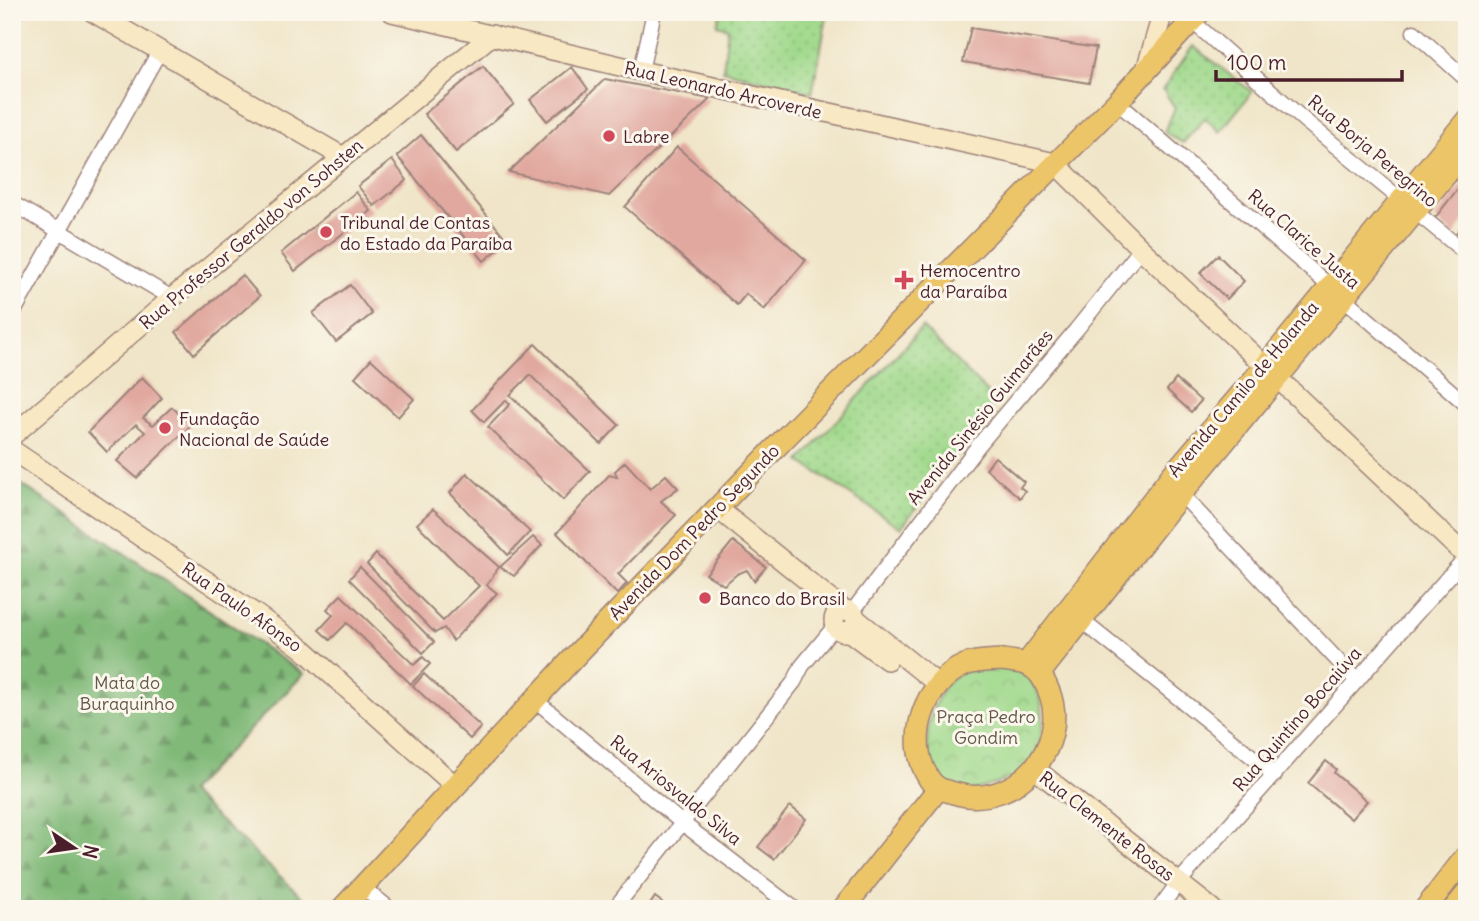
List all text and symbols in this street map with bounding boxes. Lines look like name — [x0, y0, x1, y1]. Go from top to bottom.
scale bar — [1216, 38, 1402, 82]
text: 100 m — [1227, 49, 1286, 76]
street label: Rua Leonardo Arcoverde — [622, 56, 824, 124]
street label: Rua Borja Peregrino — [1303, 90, 1443, 212]
place label: Labre — [623, 125, 669, 148]
marker: Labre — [601, 128, 617, 144]
street label: Rua Professor Geraldo von Sohsten — [134, 134, 368, 334]
street label: Rua Clarice Justa — [1243, 184, 1365, 294]
place label: Tribunal de Contas do Estado da Paraíba — [340, 211, 513, 255]
marker: Tribunal de Contas do Estado da Paraíba — [318, 224, 334, 240]
place label: Hemocentro da Paraíba — [920, 259, 1021, 303]
marker: Hemocentro da Paraíba — [894, 270, 914, 290]
street label: Avenida Camilo de Holanda — [1163, 296, 1323, 482]
street label: Avenida Sinésio Guimarães — [902, 325, 1058, 509]
place label: Fundação Nacional de Saúde — [179, 407, 329, 451]
marker: Fundação Nacional de Saúde — [157, 420, 173, 436]
street label: Avenida Dom Pedro Segundo — [604, 439, 784, 625]
street label: Rua Paulo Afonso — [177, 557, 307, 657]
place label: Banco do Brasil — [719, 587, 845, 610]
marker: Banco do Brasil — [697, 590, 713, 606]
street label: Rua Quintino Bocaiúva — [1228, 642, 1366, 796]
park label: Mata do Buraquinho — [79, 671, 175, 715]
park label: Praça Pedro Gondim — [936, 705, 1036, 749]
street label: Rua Ariosvaldo Silva — [606, 730, 746, 850]
street label: Rua Clemente Rosas — [1035, 766, 1179, 886]
north arrow — [38, 813, 108, 883]
text: N — [77, 843, 104, 861]

